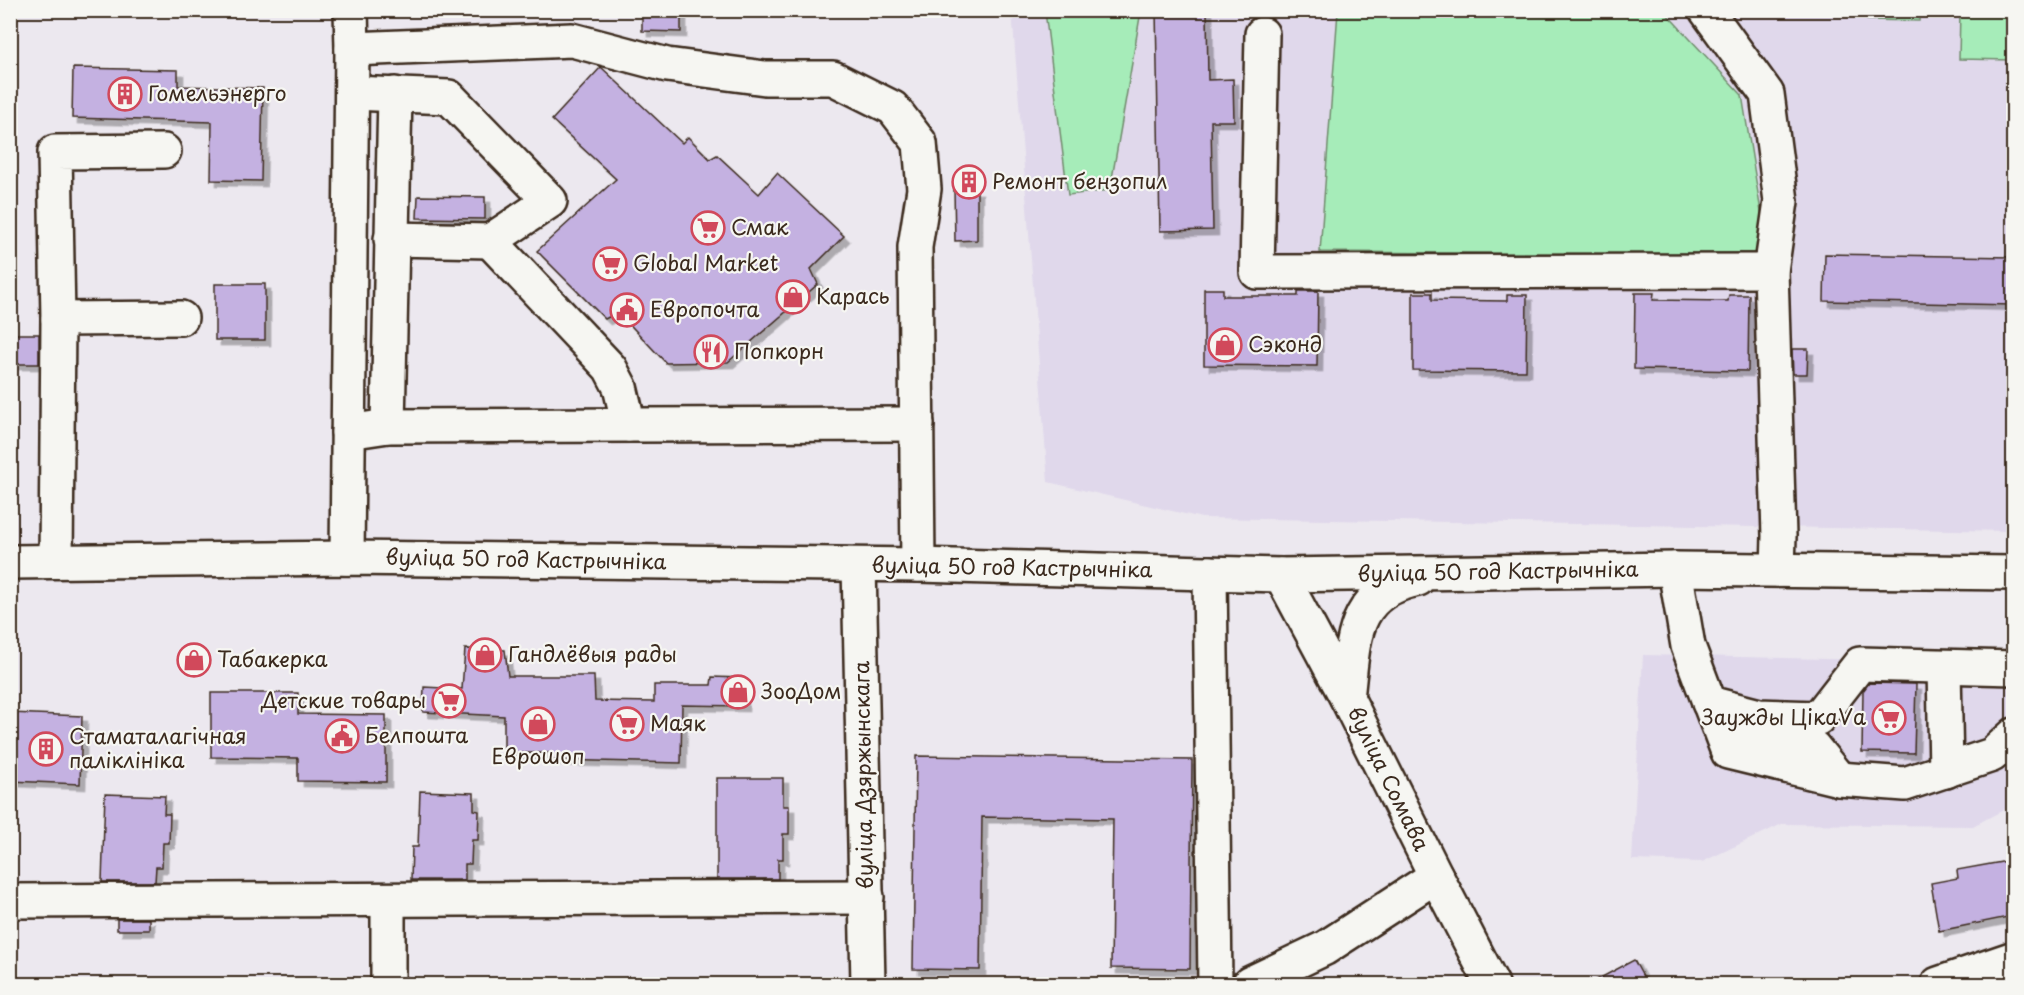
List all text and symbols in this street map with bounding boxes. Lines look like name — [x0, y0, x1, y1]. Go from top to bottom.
building icon: Гомельэнерго — [107, 76, 143, 112]
place label: Гомельэнерго — [148, 76, 287, 108]
building icon: Ремонт бензопил — [951, 164, 987, 200]
place label: Ремонт бензопил — [992, 164, 1167, 196]
supermarket icon: Смак — [690, 210, 726, 246]
place label: Смак — [731, 210, 789, 242]
supermarket icon: Globаl Market — [592, 246, 628, 282]
place label: Globаl Market — [633, 246, 778, 278]
shop icon: Карась — [775, 279, 811, 315]
place label: Карась — [816, 279, 889, 311]
public building icon: Европочта — [609, 292, 645, 328]
place label: Европочта — [650, 292, 760, 324]
shop icon: Сэконд — [1207, 327, 1243, 363]
place label: Сэконд — [1248, 327, 1322, 359]
restaurant icon: Попкорн — [693, 334, 729, 370]
place label: Попкорн — [734, 334, 824, 366]
street label: вуліца 50 год Кастрычніка — [385, 540, 667, 576]
street label: вуліца 50 год Кастрычніка — [871, 548, 1153, 584]
street label: вуліца 50 год Кастрычніка — [1357, 552, 1639, 588]
shop icon: Гандлёвыя рады — [467, 637, 503, 673]
place label: Гандлёвыя рады — [508, 637, 677, 669]
shop icon: Табакерка — [176, 642, 212, 678]
place label: Табакерка — [217, 642, 328, 674]
street label: вуліца Дзяржынскага — [844, 660, 880, 889]
shop icon: ЗооДом — [720, 674, 756, 710]
place label: ЗооДом — [761, 674, 842, 706]
place label: Детские товары — [260, 683, 426, 715]
supermarket icon: Детские товары — [431, 683, 467, 719]
street label: вуліца Сомава — [1341, 700, 1439, 857]
place label: Заужды ЦікаVа — [1702, 700, 1866, 732]
supermarket icon: Заужды ЦікаVа — [1871, 700, 1907, 736]
shop icon: Еврошоп — [520, 706, 556, 742]
supermarket icon: Маяк — [609, 706, 645, 742]
place label: Маяк — [650, 706, 706, 738]
public building icon: Белпошта — [324, 718, 360, 754]
place label: Белпошта — [365, 718, 469, 750]
place label: Стаматалагічная паліклініка — [69, 719, 247, 775]
building icon: Стаматалагічная паліклініка — [28, 731, 64, 767]
place label: Еврошоп — [491, 739, 585, 771]

